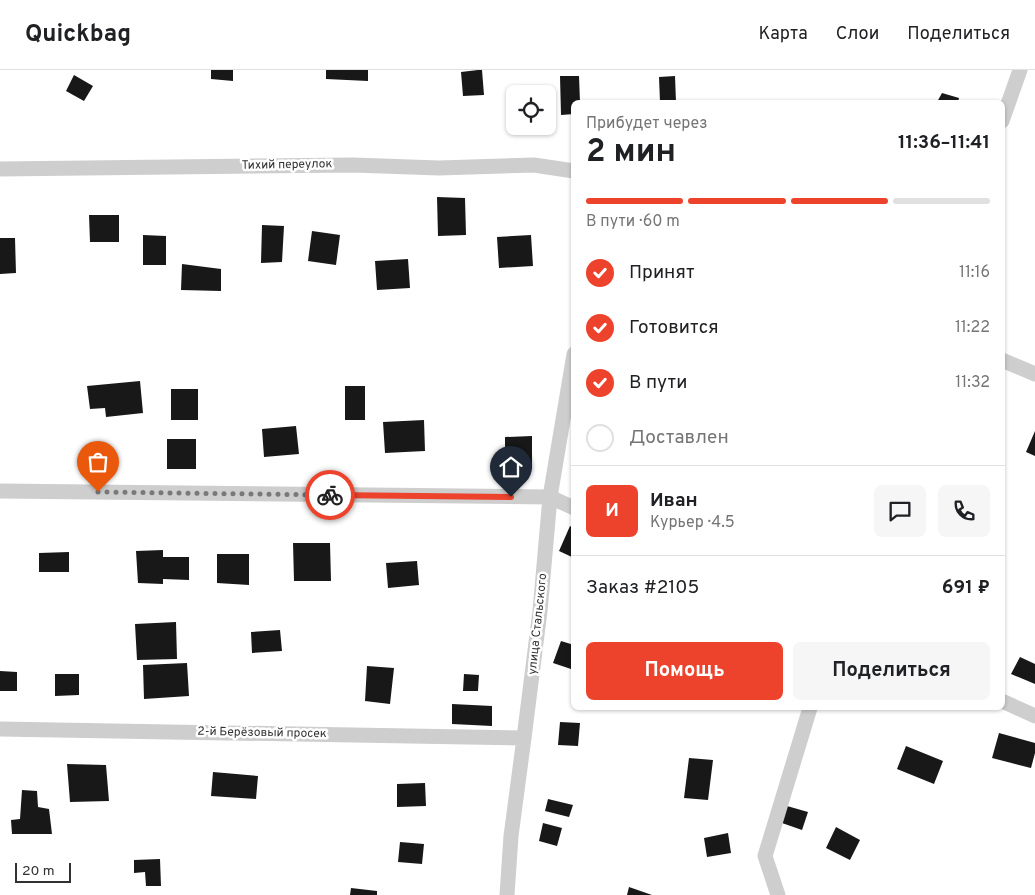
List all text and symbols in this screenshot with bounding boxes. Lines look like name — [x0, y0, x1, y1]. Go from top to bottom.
text: Quickbag — [25, 20, 131, 50]
text: Карта — [758, 23, 808, 46]
text: Слои — [836, 23, 879, 46]
text: Поделиться — [907, 23, 1010, 46]
map controls — [506, 85, 556, 135]
button: locate — [506, 85, 556, 135]
text: Прибудет через — [586, 114, 708, 134]
text: 11:36–11:41 — [898, 131, 990, 155]
text: 2 мин — [586, 133, 676, 173]
street label: Тихий переулок — [242, 156, 332, 174]
text: В пути · 60 m — [586, 212, 680, 232]
icon: check — [586, 259, 614, 287]
text: Принят — [629, 261, 695, 285]
text: 11:16 — [959, 263, 990, 283]
icon: check — [586, 314, 614, 342]
text: Готовится — [629, 316, 719, 340]
text: 11:22 — [955, 318, 990, 338]
icon: check — [586, 369, 614, 397]
text: В пути — [629, 371, 687, 395]
text: 11:32 — [955, 373, 990, 393]
text: Доставлен — [629, 426, 729, 450]
pin — [77, 441, 119, 492]
pin — [490, 446, 532, 497]
icon: bag — [84, 448, 112, 476]
icon: home — [497, 453, 525, 481]
courier — [305, 470, 355, 520]
icon: bike — [316, 481, 344, 509]
button: chat — [874, 485, 926, 537]
button: phone — [938, 485, 990, 537]
text: Иван — [650, 489, 698, 513]
text: И — [605, 499, 619, 523]
text: Курьер · 4.5 — [650, 513, 735, 533]
street label: улица Стальского — [525, 572, 551, 676]
text: Заказ #2105 — [586, 576, 699, 600]
text: 691 ₽ — [942, 576, 990, 600]
button: Помощь — [586, 642, 783, 700]
button: Поделиться — [793, 642, 990, 700]
street label: 2-й Берёзовый просек — [197, 724, 327, 742]
scale bar — [15, 860, 71, 883]
text: 20 m — [22, 863, 55, 880]

